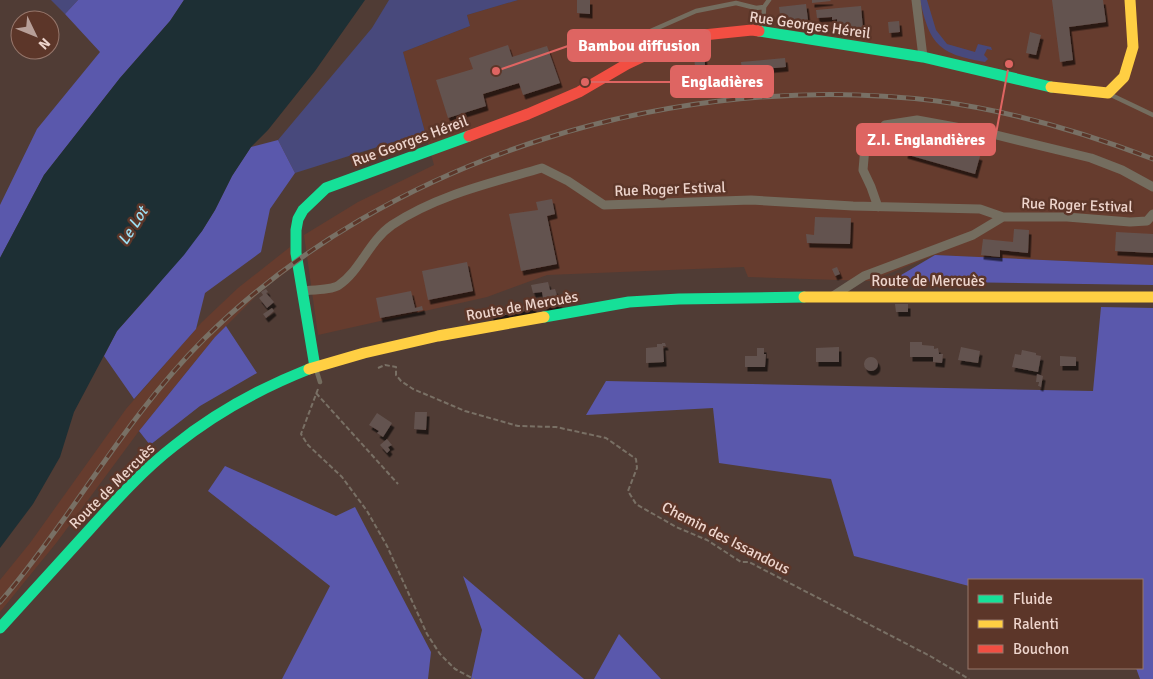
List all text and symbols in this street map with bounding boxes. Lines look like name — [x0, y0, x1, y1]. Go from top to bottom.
street label: Rue Georges Héreil — [748, 8, 872, 42]
north arrow — [10, 10, 60, 60]
callout: Bambou diffusion — [568, 30, 710, 61]
text: N — [35, 34, 54, 53]
text: Bambou diffusion — [578, 36, 700, 56]
callout: Engladières — [671, 66, 773, 97]
text: Engladières — [681, 72, 763, 92]
street label: Rue Georges Héreil — [350, 112, 470, 170]
callout: Z.I. Englandières — [857, 124, 995, 155]
text: Z.I. Englandières — [867, 130, 985, 150]
street label: Rue Roger Estival — [614, 178, 726, 200]
street label: Rue Roger Estival — [1021, 194, 1133, 216]
water label: Le Lot — [114, 201, 154, 249]
street label: Route de Mercuès — [871, 272, 985, 290]
street label: Route de Mercuès — [464, 287, 580, 325]
street label: Route de Mercuès — [65, 439, 159, 533]
street label: Chemin des Issandous — [659, 498, 793, 578]
legend — [968, 579, 1143, 669]
text: Fluide — [1013, 590, 1053, 608]
text: Ralenti — [1013, 615, 1059, 633]
text: Bouchon — [1013, 640, 1069, 658]

